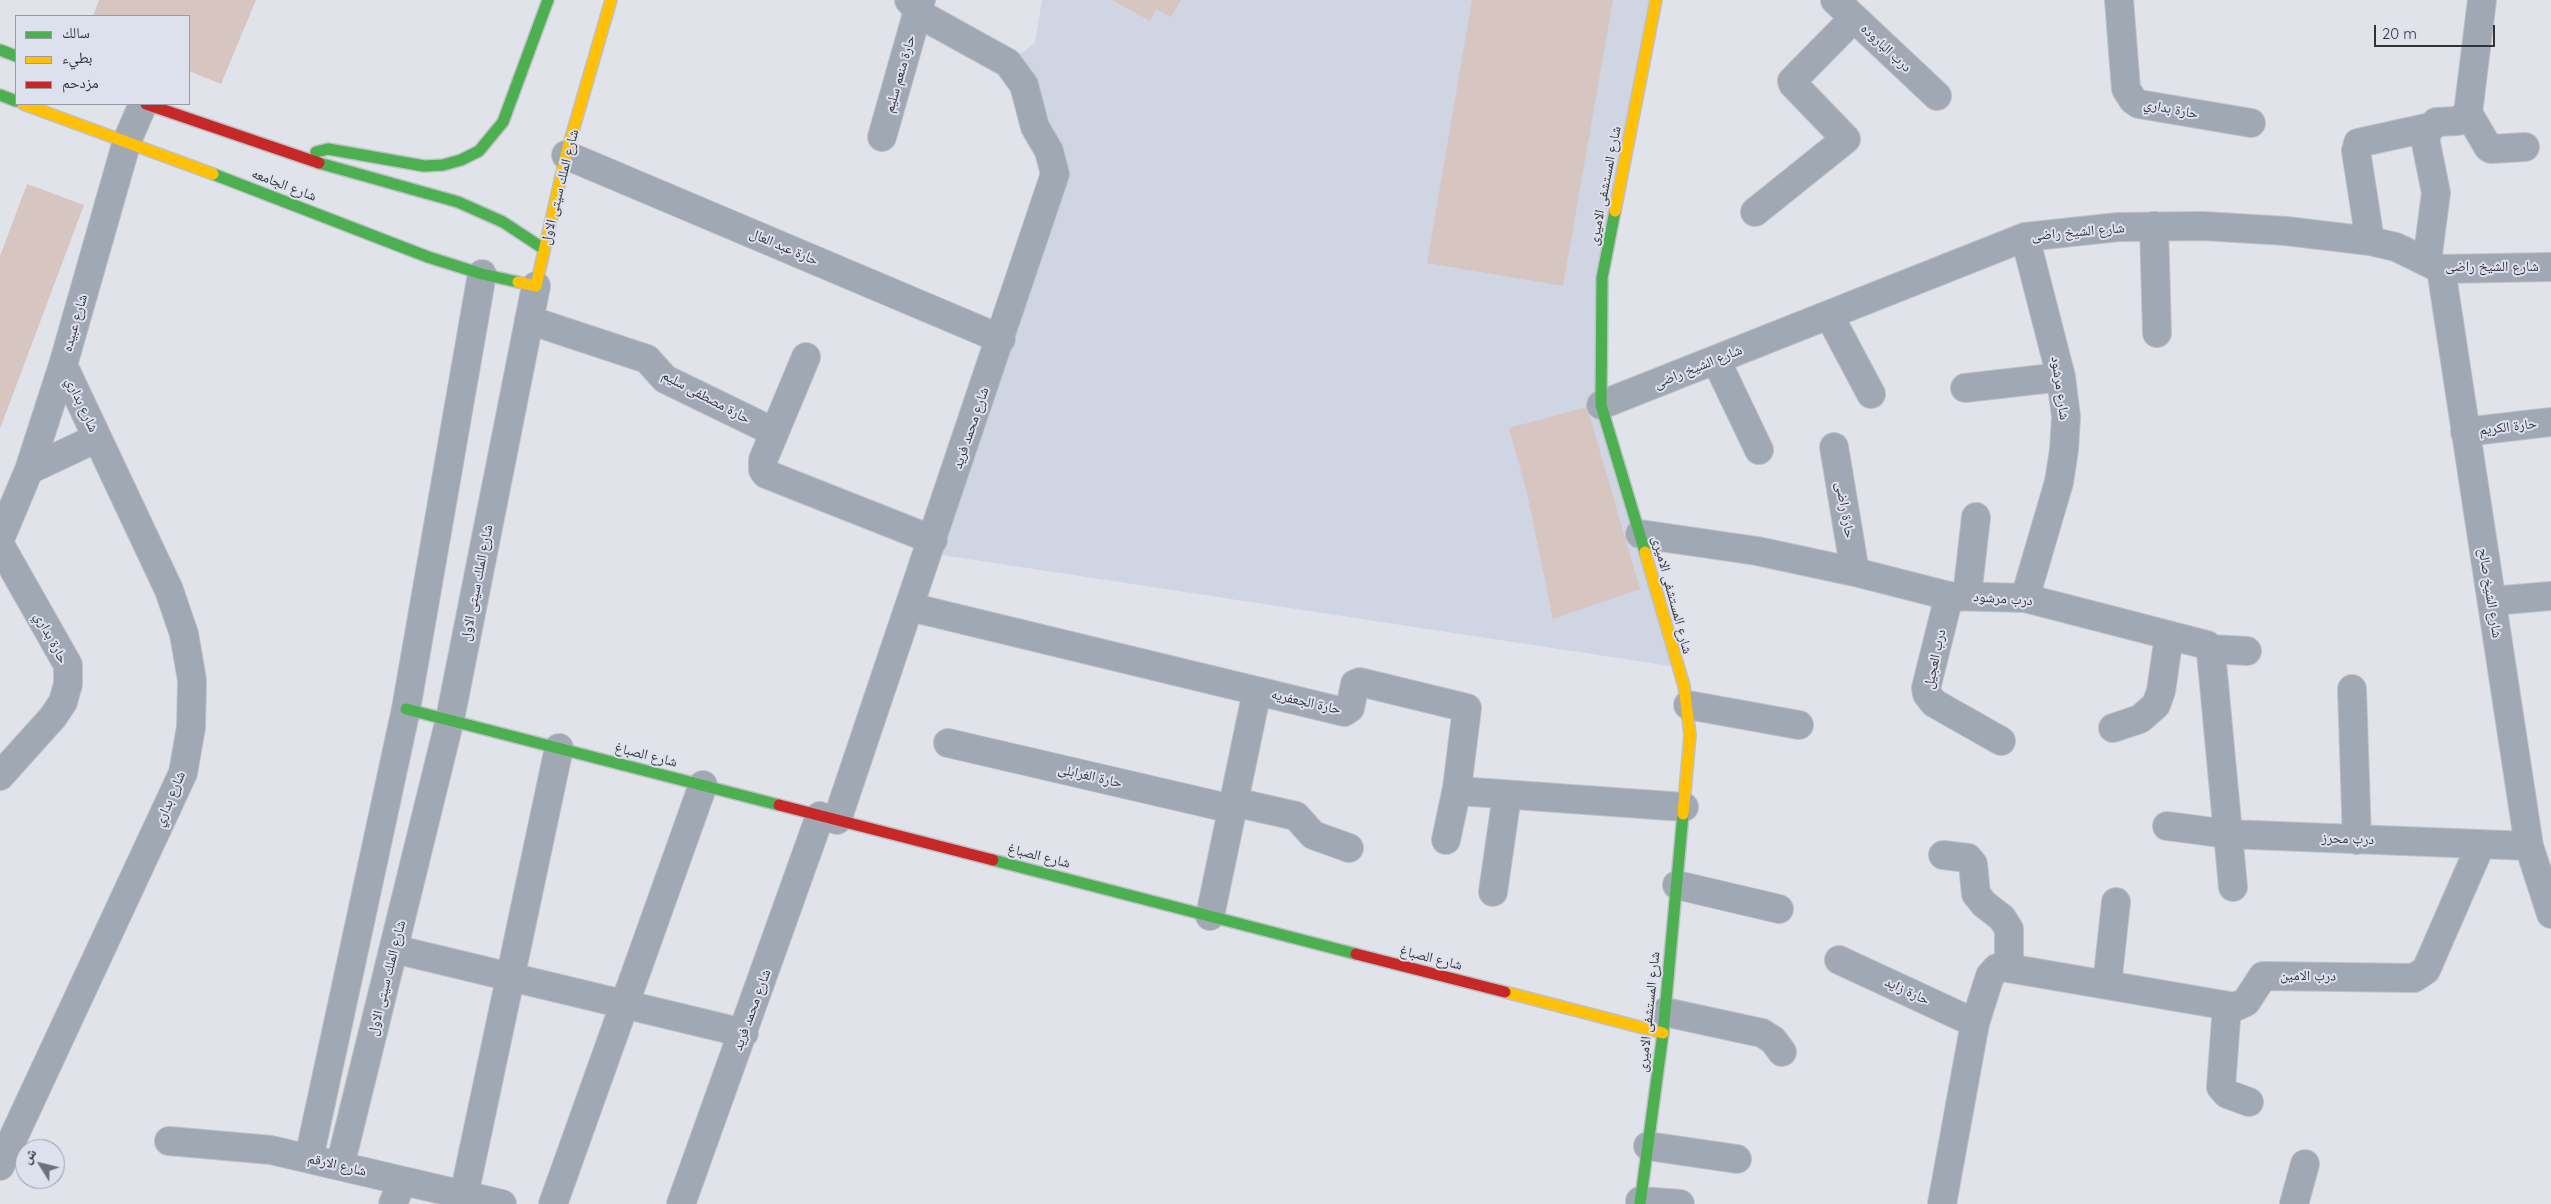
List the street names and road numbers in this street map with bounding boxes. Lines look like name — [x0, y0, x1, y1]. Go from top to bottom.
street label: درب الباروده — [1857, 20, 1915, 76]
street label: حارة منعم سليم — [881, 33, 919, 115]
street label: حارة بداري — [2142, 95, 2200, 123]
street label: شارع المستشفى الاميرى — [1585, 125, 1625, 247]
street label: شارع الملك سيتى الاول — [538, 128, 582, 246]
street label: شارع الجامعه — [249, 165, 319, 205]
street label: شارع الشيخ راضى — [2031, 220, 2125, 244]
street label: حارة عبد العال — [747, 225, 821, 269]
street label: شارع الشيخ راضى — [2445, 259, 2539, 275]
street label: شارع عبيده — [59, 292, 91, 354]
street label: شارع الشيخ راضى — [1651, 342, 1745, 392]
street label: شارع مرشود — [2047, 355, 2073, 421]
street label: حارة مصطفى سليم — [659, 367, 753, 427]
street label: شارع بداري — [62, 375, 102, 435]
street label: شارع محمد فريد — [949, 385, 993, 471]
street label: حارة الكريم — [2478, 415, 2538, 439]
street label: حارة راضى — [1832, 481, 1858, 539]
street label: شارع الملك سيتى الاول — [457, 523, 497, 643]
street label: شارع المستشفى الاميرى — [1648, 534, 1696, 656]
street label: شارع الشيخ صالح — [2475, 547, 2505, 639]
street label: درب مرشود — [1973, 589, 2033, 609]
street label: حارة بداري — [31, 610, 71, 666]
street label: درب العجيل — [1920, 628, 1950, 690]
street label: حارة الجعفريه — [1270, 686, 1342, 718]
street label: شارع الصباغ — [613, 739, 679, 771]
street label: حارة الغرابلى — [1056, 760, 1124, 792]
street label: شارع بداري — [151, 769, 189, 829]
street label: درب محرز — [2321, 830, 2375, 848]
street label: شارع الصباغ — [1006, 840, 1072, 872]
street label: شارع الملك سيتى الاول — [365, 919, 409, 1037]
street label: شارع الصباغ — [1398, 942, 1464, 974]
street label: شارع المستشفى الاميرى — [1634, 951, 1664, 1073]
street label: شارع محمد فريد — [730, 967, 774, 1053]
street label: درب الامين — [2280, 967, 2336, 985]
street label: حارة زايد — [1882, 973, 1932, 1009]
street label: شارع الارقم — [306, 1150, 368, 1180]

